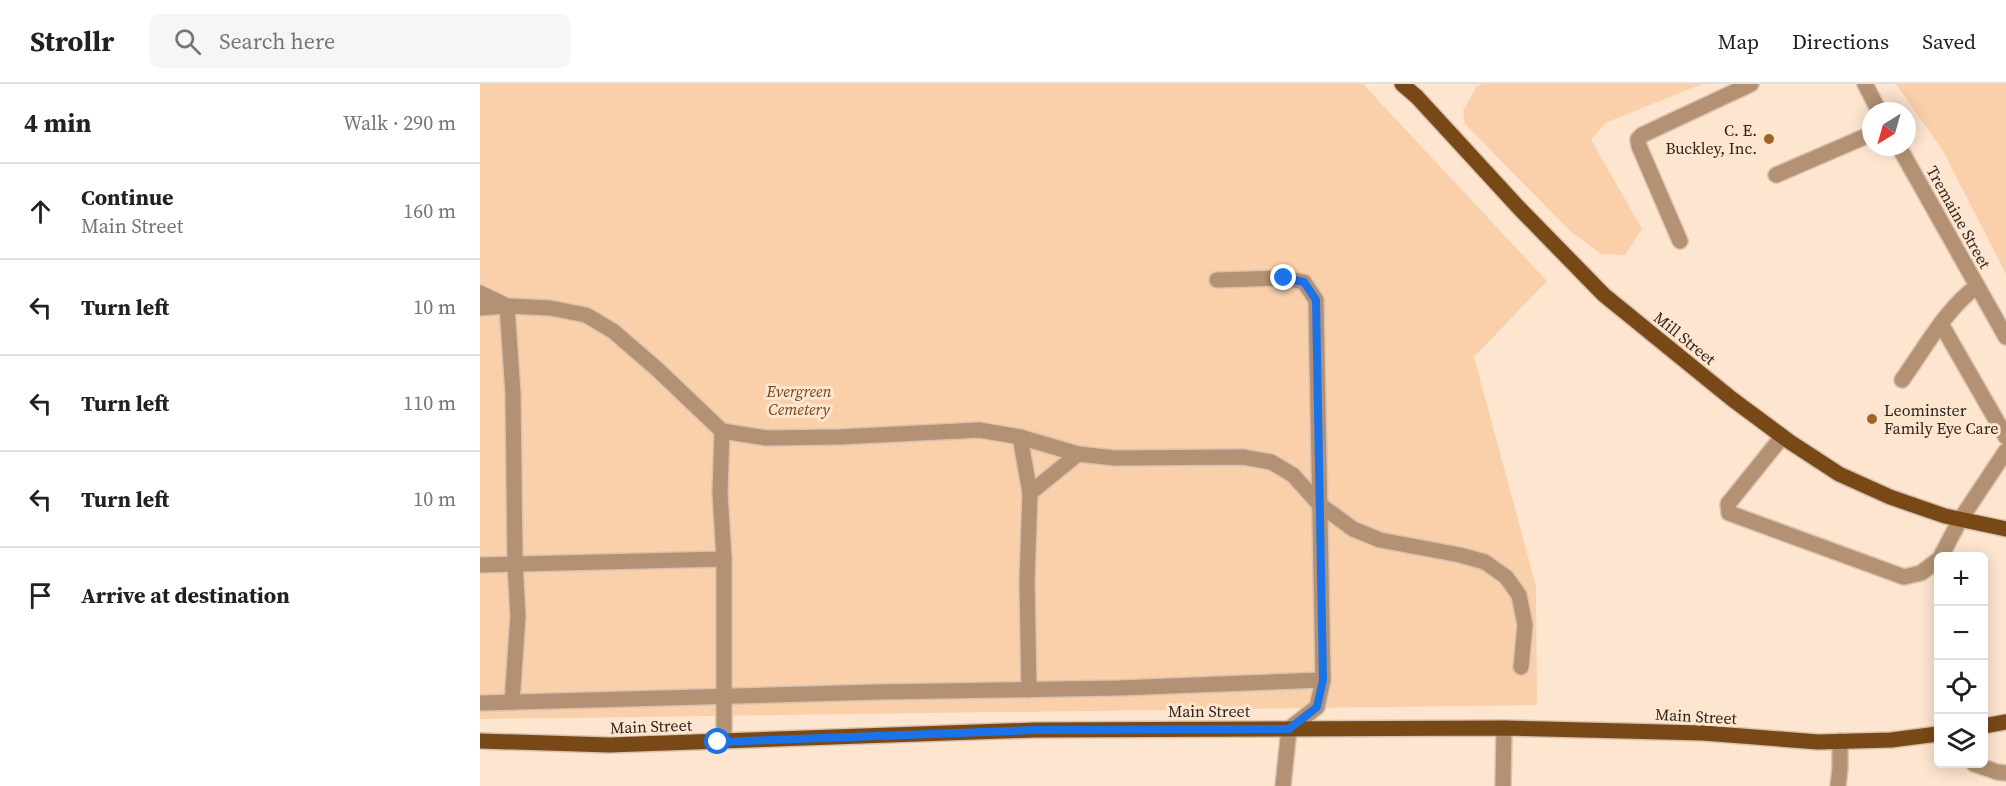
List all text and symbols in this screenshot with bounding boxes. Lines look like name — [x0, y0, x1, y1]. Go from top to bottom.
search box — [150, 14, 570, 68]
text: Strollr — [30, 22, 114, 60]
icon: search — [171, 25, 204, 58]
text: Search here — [219, 26, 335, 56]
text: Map — [1718, 27, 1759, 56]
text: Directions — [1792, 27, 1889, 56]
text: Saved — [1922, 27, 1976, 56]
north arrow — [1862, 102, 1916, 156]
text: 4 min — [24, 105, 91, 141]
text: Walk · 290 m — [343, 109, 456, 137]
place label: C. E. Buckley, Inc. — [1665, 119, 1757, 159]
marker: C. E. Buckley, Inc. — [1762, 132, 1776, 146]
street label: Tremaine Street — [1922, 162, 1997, 273]
text: Continue — [81, 182, 174, 212]
icon: ahead — [24, 195, 57, 228]
text: 160 m — [403, 197, 456, 225]
text: Main Street — [81, 212, 183, 240]
route end — [1270, 264, 1296, 290]
icon: left — [24, 291, 57, 324]
text: Turn left — [81, 292, 169, 322]
text: 10 m — [413, 293, 456, 321]
street label: Mill Street — [1649, 306, 1721, 370]
park label: Evergreen Cemetery — [765, 380, 832, 420]
icon: left — [24, 387, 57, 420]
text: Turn left — [81, 388, 169, 418]
text: 110 m — [403, 389, 456, 417]
place label: Leominster Family Eye Care — [1884, 399, 1998, 439]
marker: Leominster Family Eye Care — [1865, 412, 1879, 426]
icon: left — [24, 483, 57, 516]
text: Turn left — [81, 484, 169, 514]
text: 10 m — [413, 485, 456, 513]
map controls — [1934, 552, 1988, 768]
button: + — [1934, 552, 1988, 606]
icon: arrive — [24, 579, 57, 612]
text: Arrive at destination — [81, 580, 290, 610]
button: − — [1934, 606, 1988, 660]
button: locate — [1934, 660, 1988, 714]
street label: Main Street — [1168, 700, 1251, 722]
street label: Main Street — [1655, 703, 1738, 729]
street label: Main Street — [610, 714, 693, 738]
button: layers — [1934, 714, 1988, 768]
route start — [704, 728, 730, 754]

